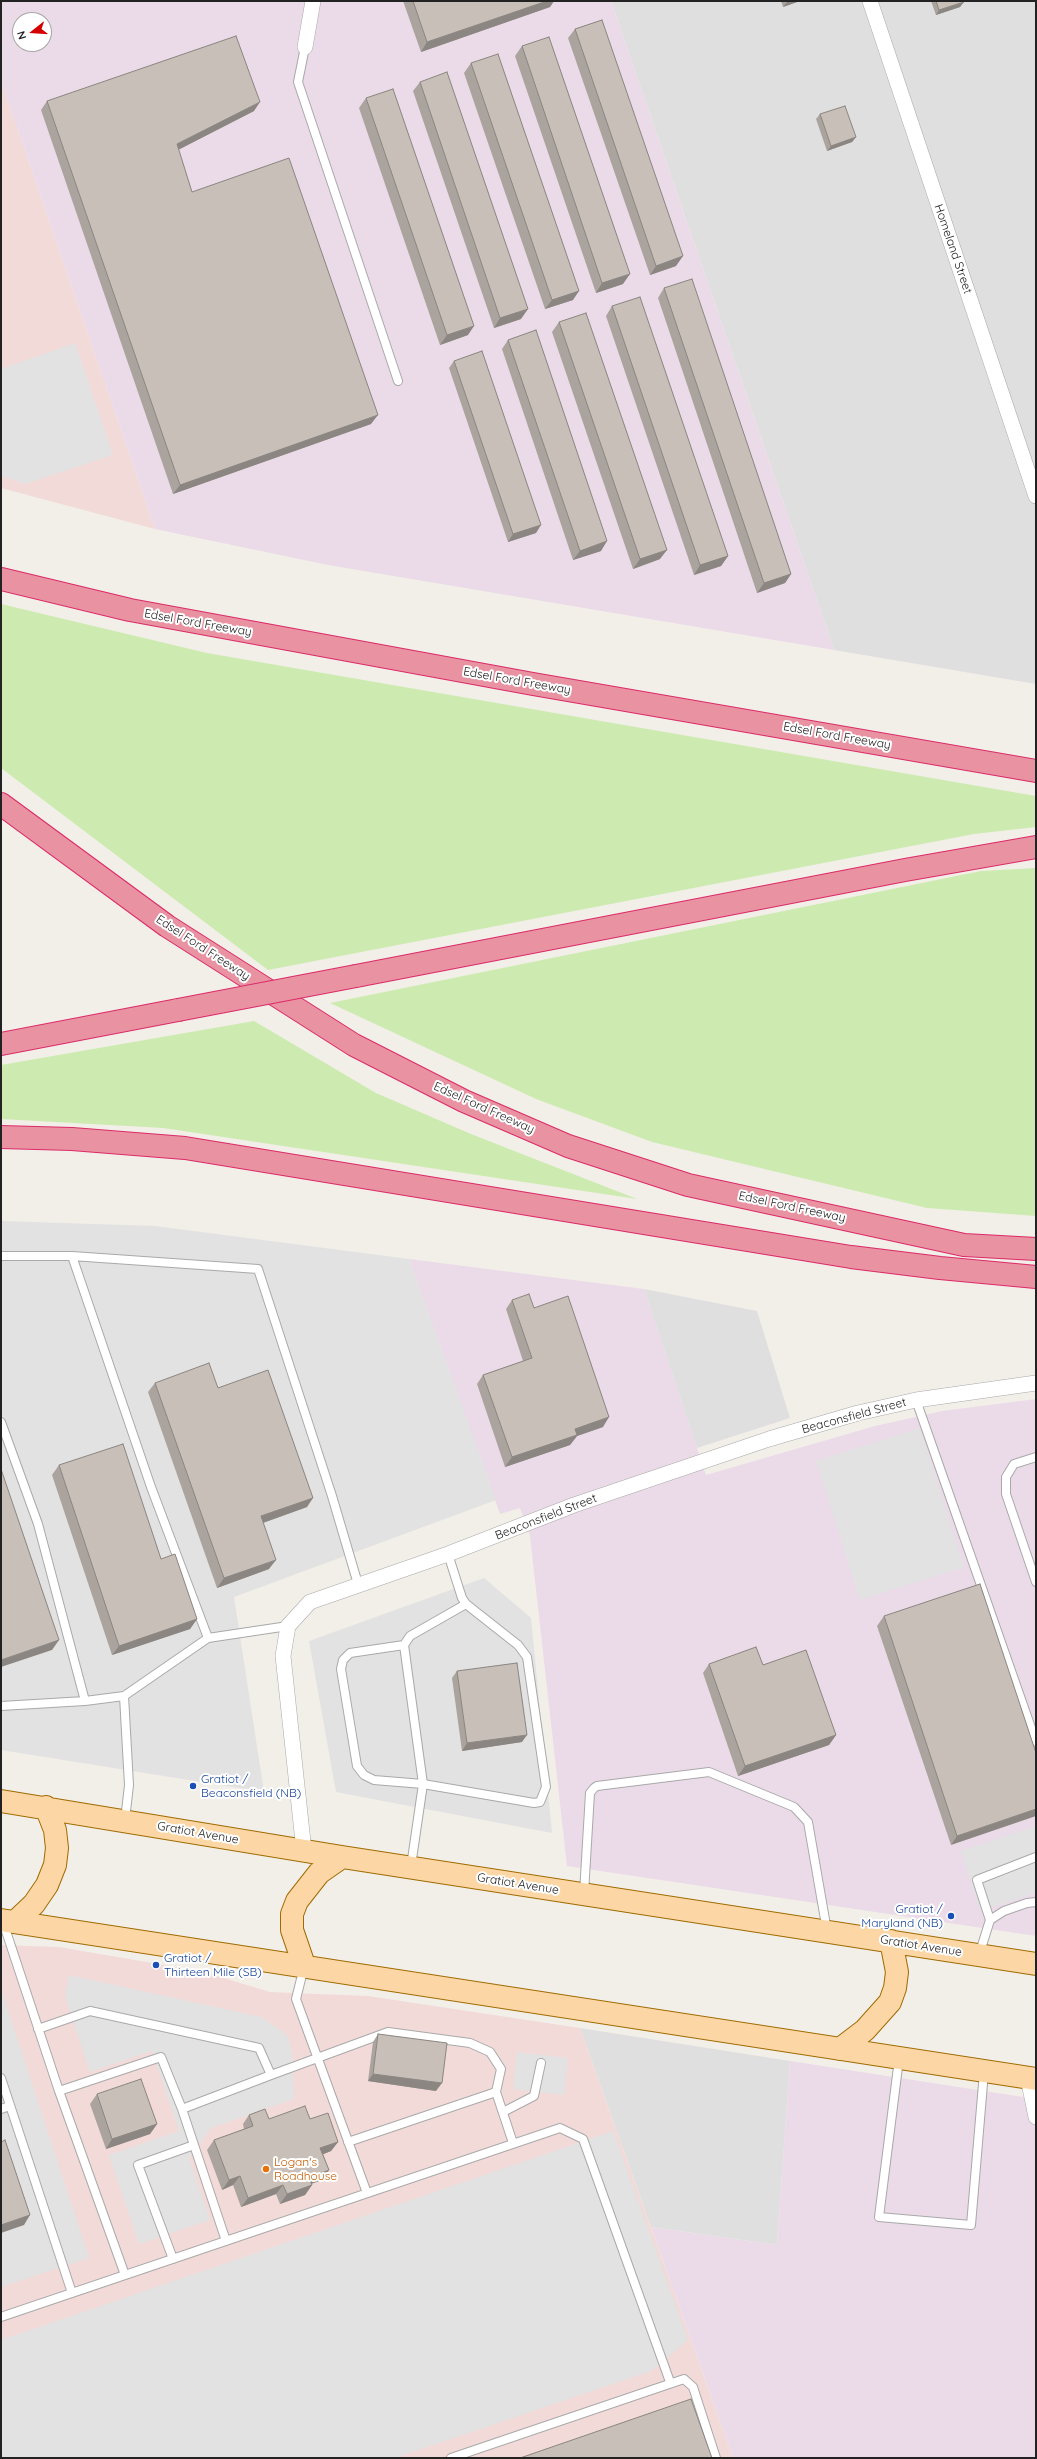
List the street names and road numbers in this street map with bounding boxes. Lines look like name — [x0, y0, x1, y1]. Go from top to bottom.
street label: Homeland Street — [931, 202, 975, 296]
street label: Edsel Ford Freeway — [143, 606, 253, 640]
street label: Edsel Ford Freeway — [462, 664, 572, 698]
street label: Edsel Ford Freeway — [782, 719, 892, 753]
street label: Edsel Ford Freeway — [153, 912, 253, 984]
street label: Edsel Ford Freeway — [431, 1079, 537, 1137]
street label: Edsel Ford Freeway — [737, 1189, 847, 1225]
street label: Beaconsfield Street — [800, 1395, 908, 1437]
street label: Beaconsfield Street — [493, 1491, 599, 1543]
street label: Gratiot Avenue — [156, 1819, 240, 1847]
street label: Gratiot Avenue — [476, 1870, 560, 1898]
street label: Gratiot Avenue — [879, 1932, 963, 1960]

